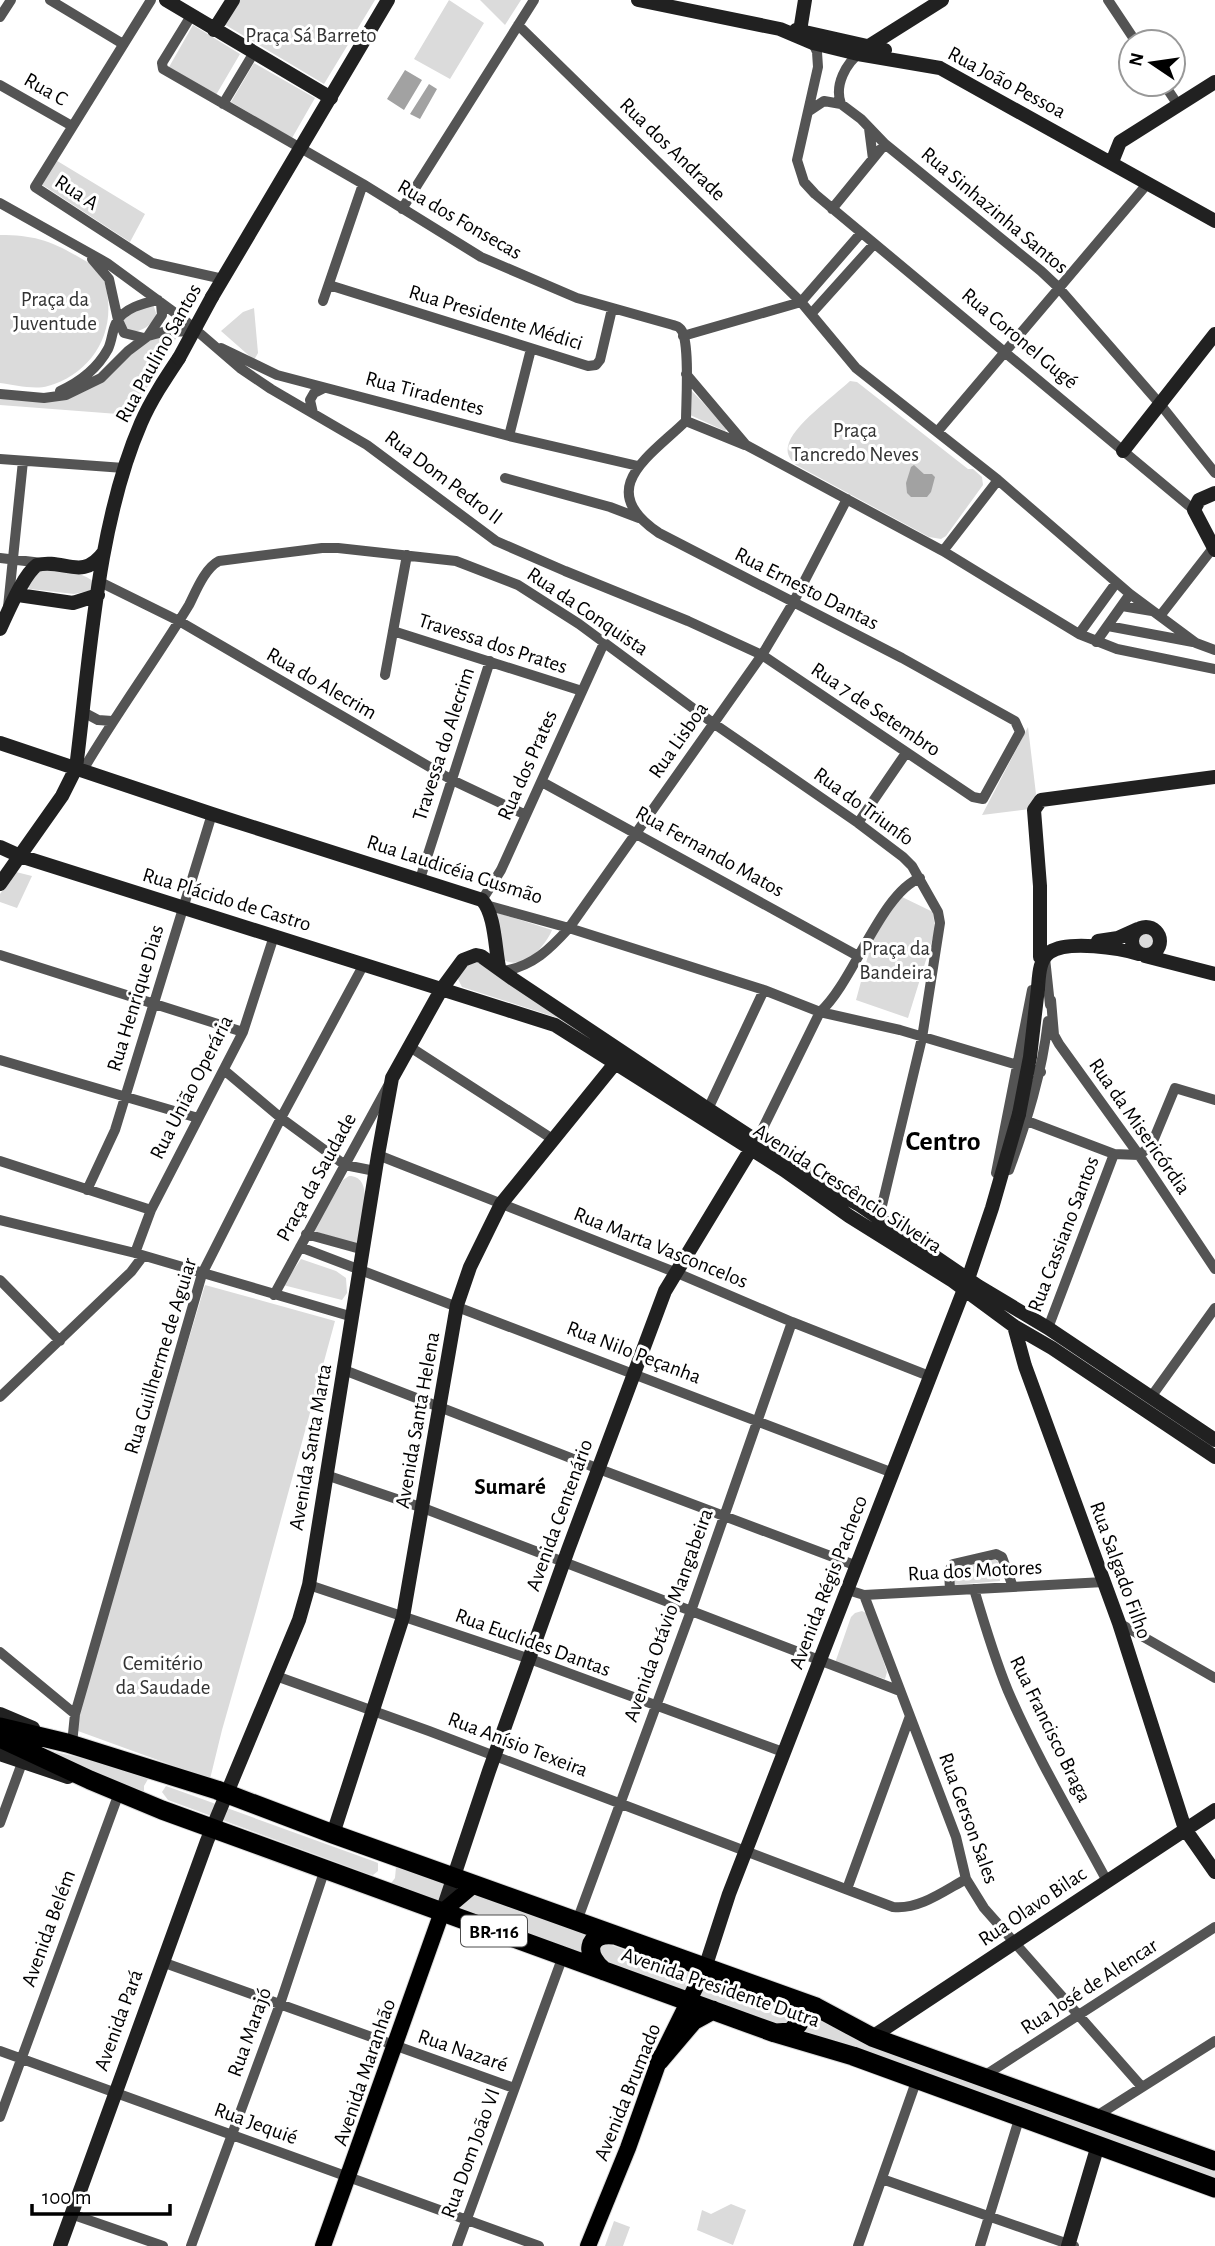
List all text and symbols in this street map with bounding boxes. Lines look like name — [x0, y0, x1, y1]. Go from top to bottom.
park label: Praça Sá Barreto — [245, 25, 377, 46]
north arrow — [1117, 28, 1187, 98]
street label: Rua João Pessoa — [944, 43, 1069, 122]
text: N — [1126, 51, 1148, 68]
street label: Rua C — [21, 69, 71, 110]
street label: Rua dos Andrade — [616, 94, 730, 205]
street label: Rua Sinhazinha Santos — [917, 143, 1072, 278]
street label: Rua A — [51, 171, 102, 214]
street label: Rua dos Fonsecas — [394, 175, 525, 263]
street label: Rua Paulino Santos — [112, 280, 205, 426]
street label: Rua Presidente Médici — [406, 281, 585, 354]
street label: Rua Coronel Gugé — [958, 284, 1082, 393]
park label: Praça da Juventude — [13, 289, 97, 334]
street label: Rua Tiradentes — [363, 368, 487, 419]
park label: Praça Tancredo Neves — [791, 420, 919, 465]
street label: Rua Dom Pedro II — [381, 426, 506, 528]
street label: Rua Ernesto Dantas — [731, 543, 882, 634]
street label: Rua da Conquista — [523, 563, 652, 660]
street label: Travessa dos Prates — [416, 610, 570, 677]
street label: Rua do Alecrim — [263, 644, 380, 723]
street label: Rua 7 de Setembro — [807, 658, 944, 760]
street label: Travessa do Alecrim — [409, 665, 478, 824]
street label: Rua Lisboa — [645, 698, 712, 782]
street label: Rua dos Prates — [494, 707, 561, 824]
street label: Rua do Triunfo — [810, 763, 918, 850]
street label: Rua Fernando Matos — [632, 802, 788, 901]
street label: Rua Laudicéia Gusmão — [364, 831, 545, 908]
street label: Rua Plácido de Castro — [140, 864, 314, 935]
street label: Rua Henrique Dias — [103, 922, 168, 1074]
park label: Praça da Bandeira — [859, 938, 933, 983]
street label: Rua União Operária — [146, 1012, 237, 1163]
street label: Rua da Misericórdia — [1085, 1054, 1194, 1198]
street label: Praça da Saudade — [273, 1110, 360, 1245]
street label: Avenida Crescêncio Silveira — [750, 1120, 946, 1257]
district label: Centro — [905, 1128, 981, 1156]
street label: Rua Cassiano Santos — [1024, 1154, 1103, 1315]
street label: Rua Marta Vasconcelos — [571, 1203, 751, 1292]
street label: Rua Guilherme de Aguiar — [121, 1255, 200, 1457]
street label: Rua Nilo Peçanha — [564, 1317, 704, 1388]
street label: Avenida Santa Helena — [392, 1330, 443, 1510]
street label: Avenida Santa Marta — [286, 1362, 336, 1532]
street label: Avenida Centenário — [522, 1437, 597, 1594]
district label: Sumaré — [474, 1476, 546, 1499]
street label: Avenida Régis Pacheco — [786, 1493, 871, 1672]
street label: Rua Salgado Filho — [1086, 1499, 1155, 1642]
street label: Avenida Otávio Mangabeira — [620, 1505, 717, 1725]
street label: Rua dos Motores — [907, 1556, 1043, 1585]
street label: Rua Euclides Dantas — [452, 1605, 613, 1680]
park label: Cemitério da Saudade — [115, 1653, 211, 1698]
street label: Rua Francisco Braga — [1006, 1653, 1095, 1806]
street label: Rua Anísio Texeira — [445, 1708, 591, 1781]
street label: Rua Gerson Sales — [935, 1750, 1002, 1886]
street label: Rua Olavo Bilac — [975, 1863, 1090, 1950]
street label: Avenida Belém — [18, 1867, 79, 1989]
road number: BR-116 — [461, 1915, 527, 1946]
street label: Rua José de Alencar — [1017, 1934, 1162, 2038]
street label: Avenida Presidente Dutra — [619, 1944, 823, 2031]
street label: Avenida Pará — [90, 1966, 147, 2074]
street label: Rua Marajó — [224, 1985, 275, 2080]
street label: Avenida Maranhão — [330, 1996, 399, 2148]
street label: Avenida Brumado — [590, 2021, 665, 2164]
street label: Rua Nazaré — [415, 2025, 510, 2076]
street label: Rua Dom João VI — [437, 2086, 504, 2221]
street label: Rua Jequié — [211, 2099, 300, 2148]
scale bar — [32, 2172, 170, 2216]
text: 100 m — [42, 2187, 92, 2208]

